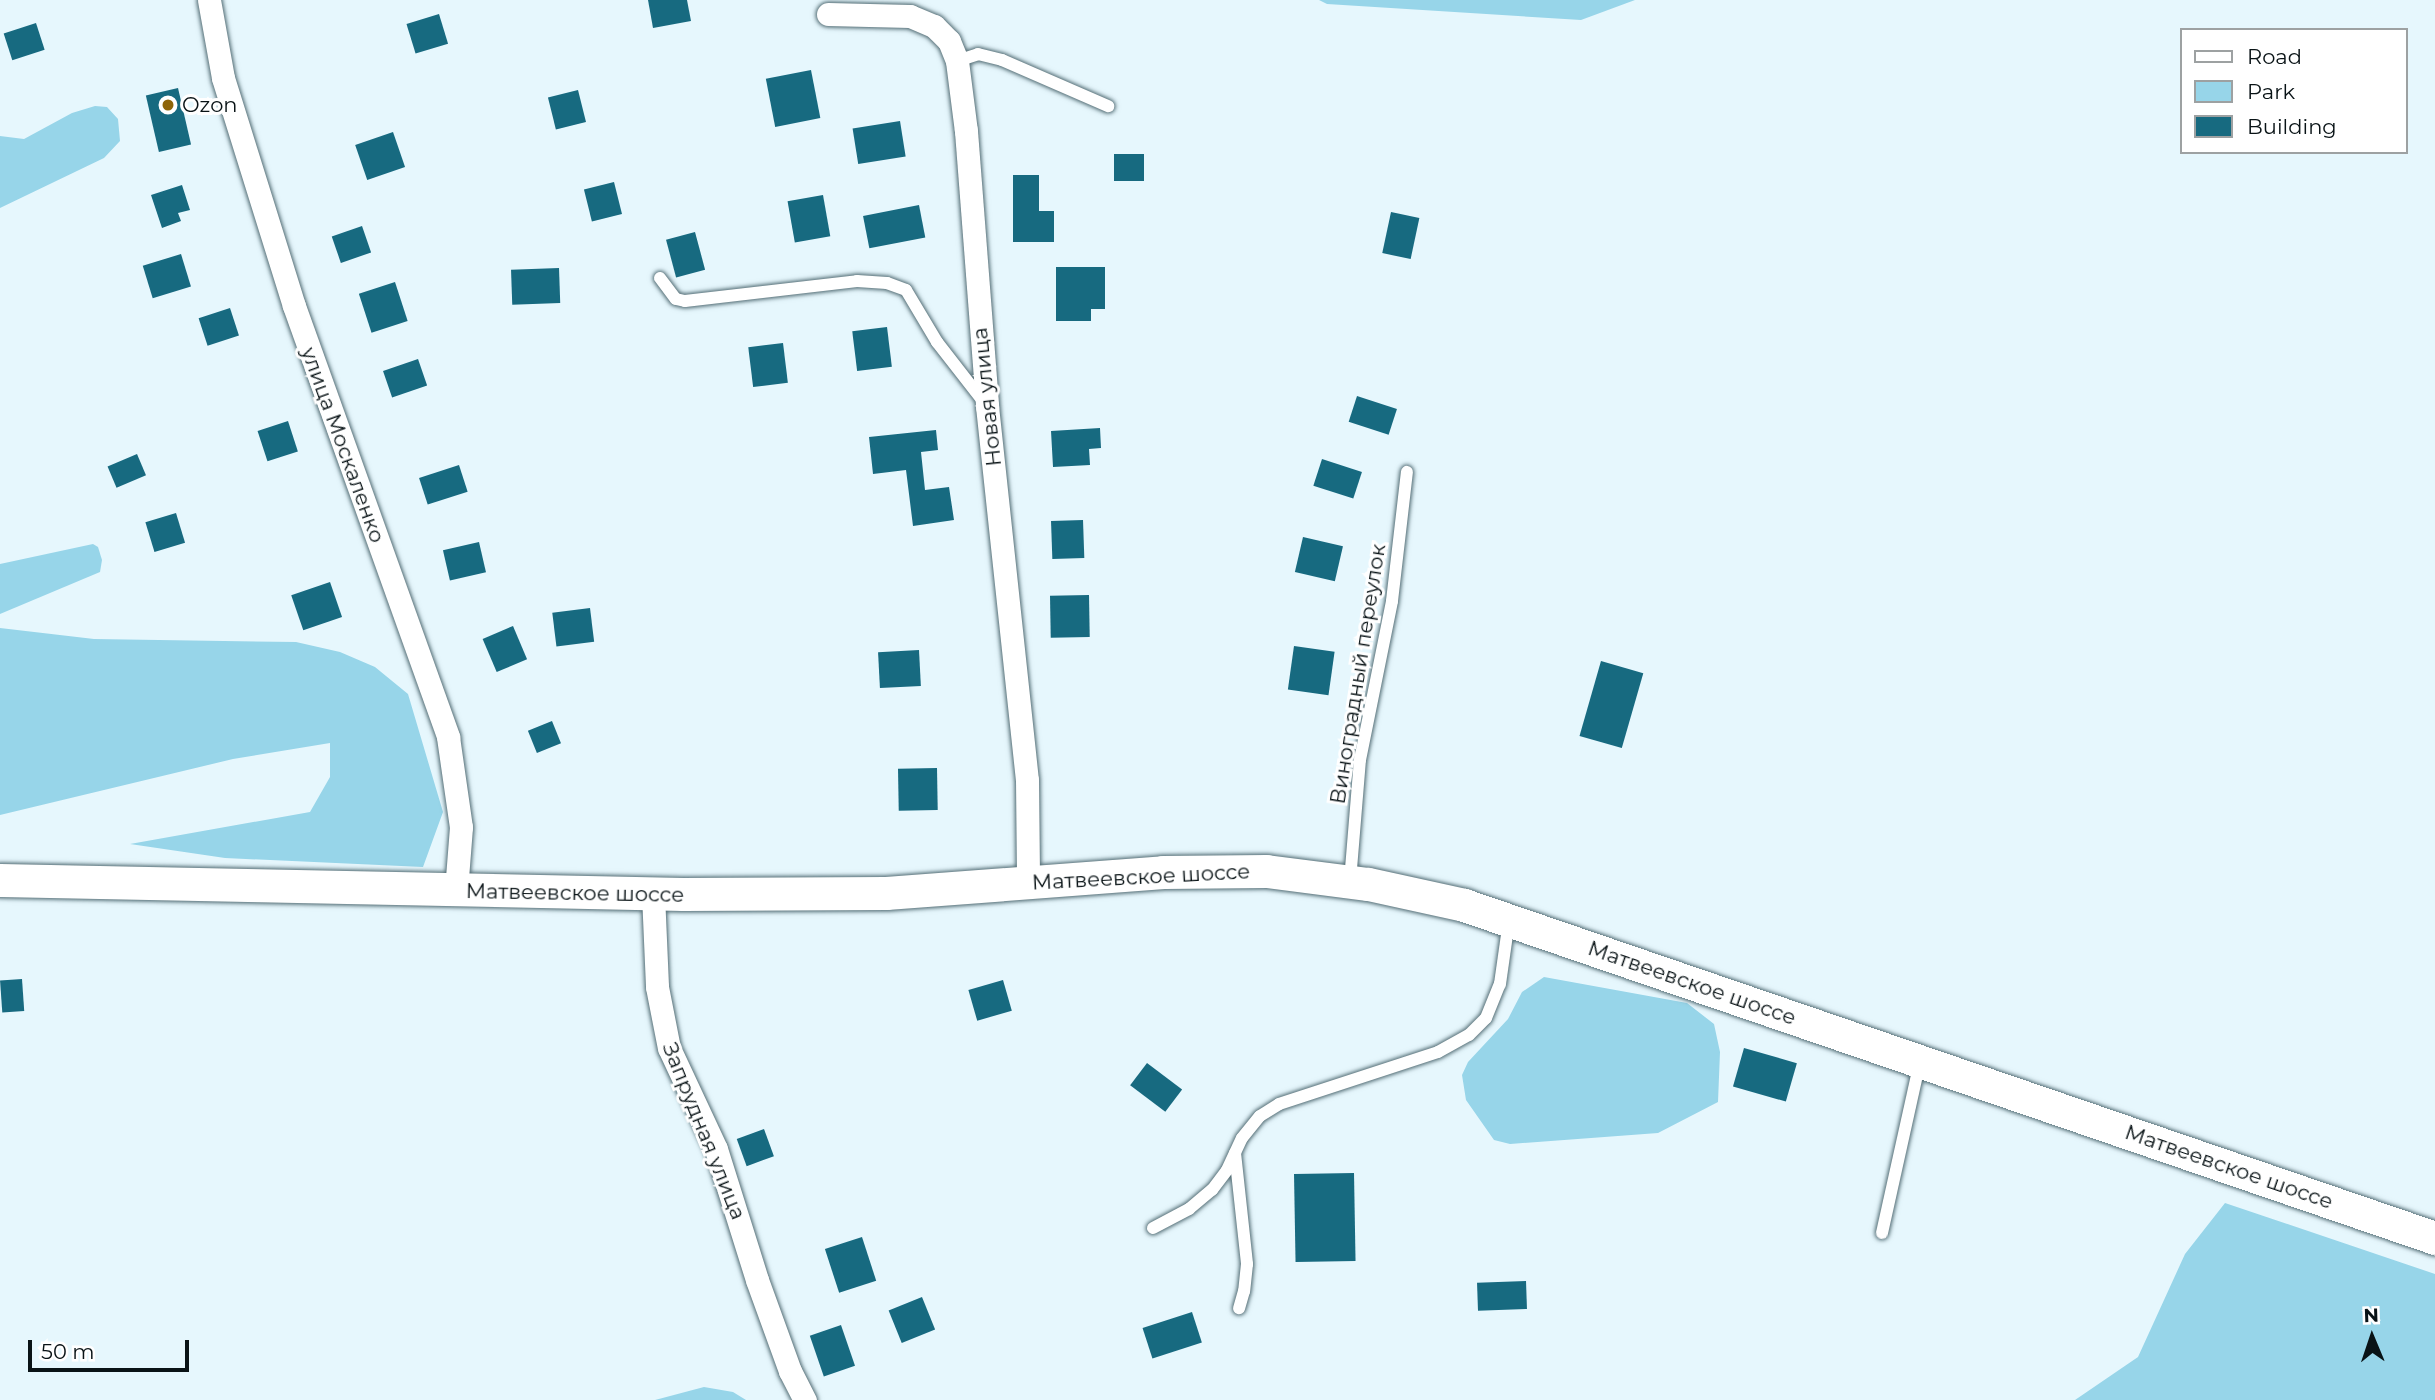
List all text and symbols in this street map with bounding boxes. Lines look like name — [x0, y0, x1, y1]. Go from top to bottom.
legend — [2180, 28, 2407, 154]
text: Road — [2247, 44, 2302, 69]
text: Park — [2247, 79, 2295, 104]
place label: Ozon — [182, 92, 238, 118]
marker: Ozon — [160, 97, 176, 113]
text: Building — [2247, 114, 2337, 139]
street label: Новая улица — [967, 326, 1007, 468]
street label: улица Москаленко — [296, 344, 390, 546]
street label: Виноградный переулок — [1325, 542, 1391, 806]
street label: Матвеевское шоссе — [1031, 859, 1251, 895]
street label: Матвеевское шоссе — [466, 878, 684, 908]
street label: Матвеевское шоссе — [1585, 936, 1799, 1030]
street label: Запрудная улица — [657, 1039, 751, 1223]
street label: Матвеевское шоссе — [2122, 1120, 2336, 1214]
north arrow — [2337, 1302, 2407, 1372]
text: N — [2363, 1304, 2379, 1327]
scale bar — [32, 1326, 192, 1370]
text: 50 m — [41, 1339, 95, 1364]

